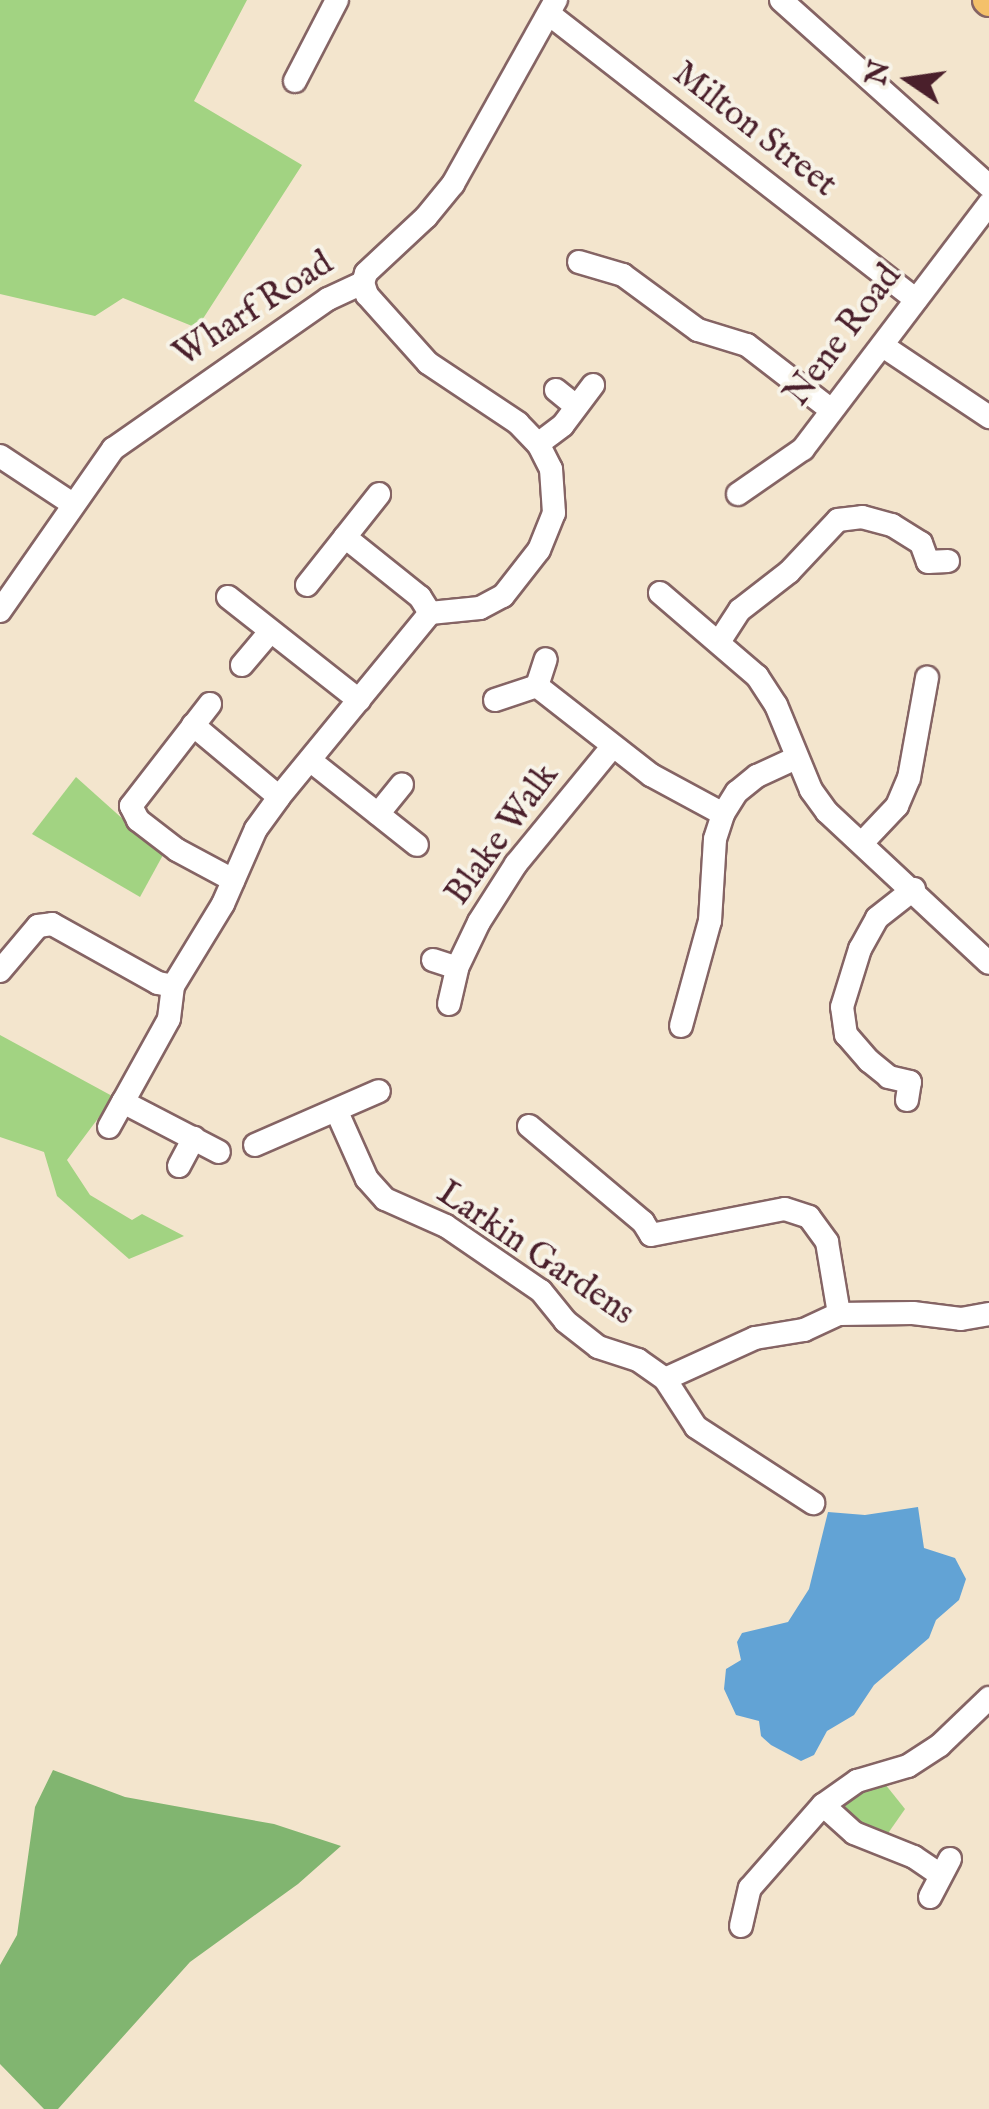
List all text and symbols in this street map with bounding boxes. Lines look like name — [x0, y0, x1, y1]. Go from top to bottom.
north arrow — [859, 30, 959, 130]
street label: Milton Street — [664, 53, 844, 207]
text: N — [860, 57, 899, 89]
street label: Wharf Road — [167, 243, 341, 377]
street label: Nene Road — [777, 257, 911, 415]
street label: Blake Walk — [438, 756, 568, 914]
street label: Larkin Gardens — [429, 1173, 641, 1335]

